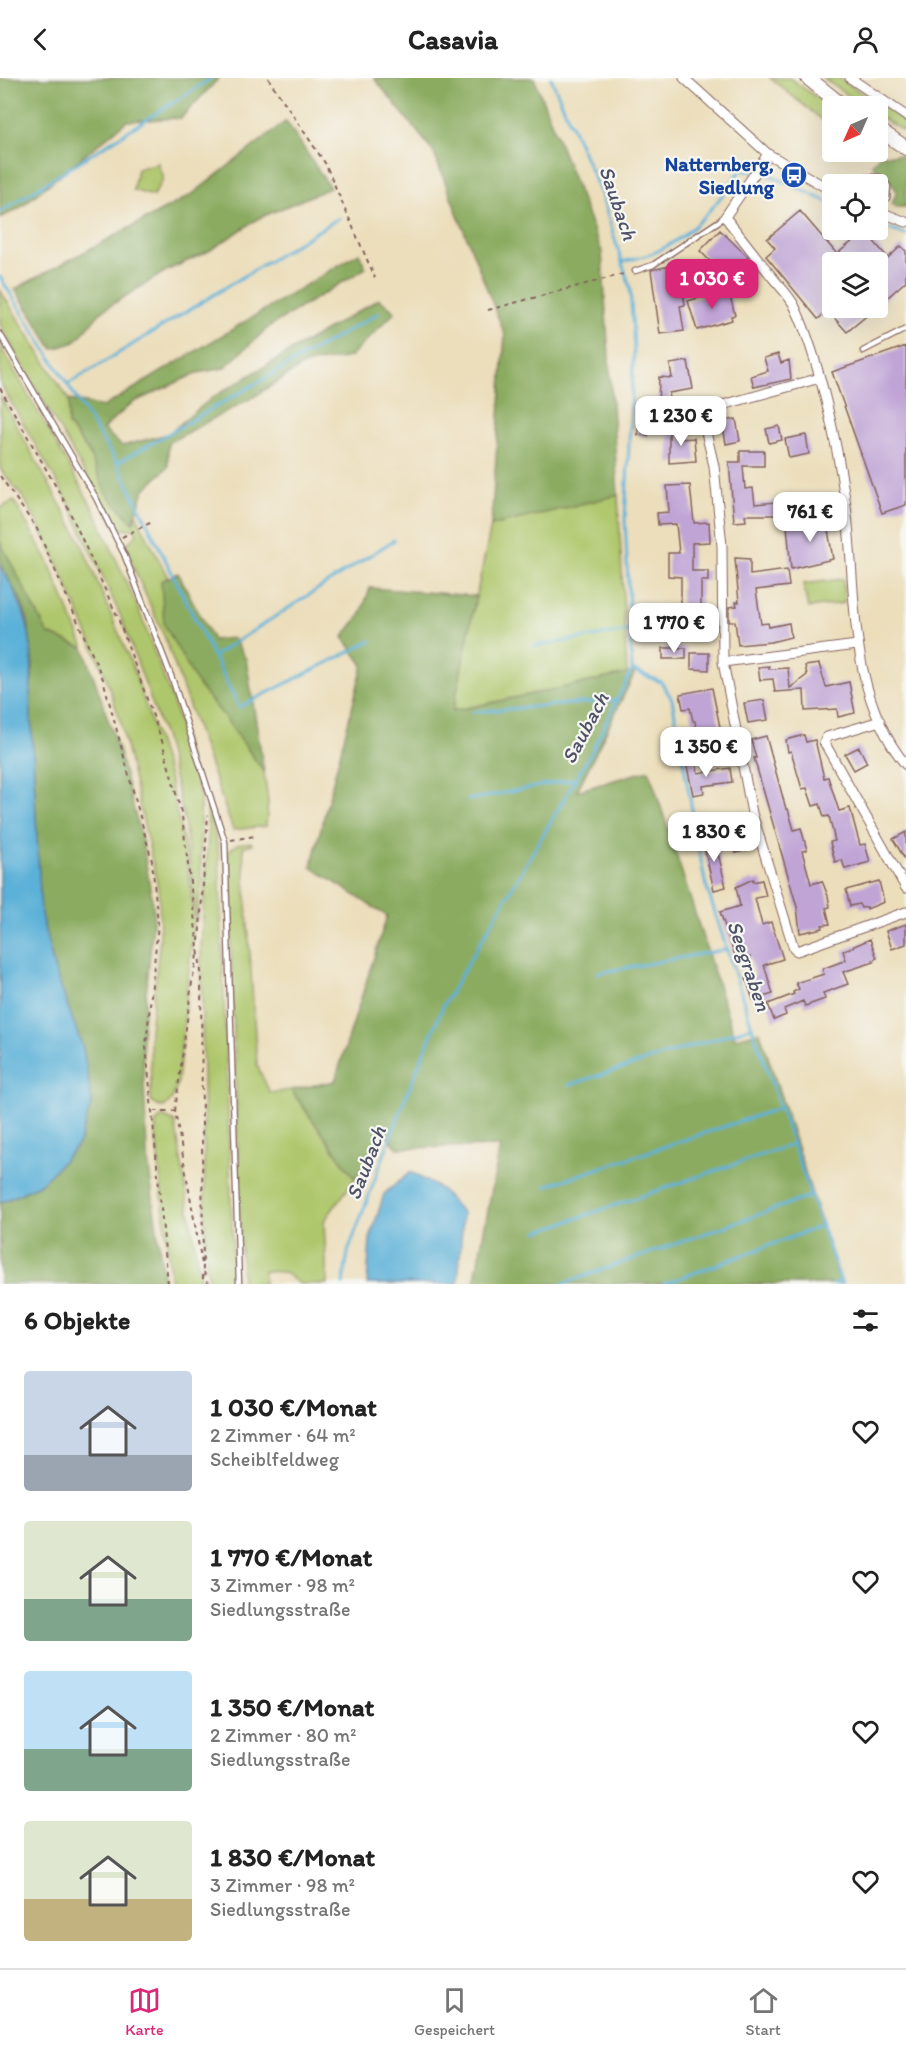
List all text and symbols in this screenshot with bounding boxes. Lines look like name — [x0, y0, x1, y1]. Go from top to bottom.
icon: back — [24, 23, 57, 56]
text: Casavia — [408, 23, 498, 56]
icon: person — [849, 23, 882, 56]
north arrow — [822, 96, 888, 162]
map controls — [822, 96, 888, 318]
place label: Natternberg, Siedlung — [665, 152, 775, 200]
bus stop icon: Natternberg, Siedlung — [779, 160, 809, 190]
water label: Saubach — [594, 162, 643, 244]
button: locate — [822, 174, 888, 240]
button: layers — [822, 252, 888, 318]
pin: 1 030 € — [657, 259, 767, 310]
text: 1 030 € — [679, 266, 745, 290]
pin: 1 230 € — [626, 396, 736, 447]
text: 1 230 € — [649, 403, 713, 427]
pin: 761 € — [768, 492, 852, 543]
text: 761 € — [787, 499, 833, 523]
pin: 1 770 € — [619, 603, 729, 654]
text: 1 770 € — [643, 610, 705, 634]
water label: Saubach — [556, 687, 614, 768]
pin: 1 350 € — [651, 727, 761, 778]
text: 1 350 € — [674, 734, 738, 758]
pin: 1 830 € — [659, 812, 769, 863]
text: 1 830 € — [682, 819, 746, 843]
water label: Seegraben — [722, 917, 777, 1015]
water label: Saubach — [340, 1122, 391, 1203]
text: 6 Objekte — [24, 1304, 130, 1336]
icon: filters — [849, 1304, 882, 1337]
text: 1 030 €/Monat — [210, 1391, 377, 1423]
icon: home — [72, 1395, 144, 1467]
icon: heart — [849, 1415, 882, 1448]
text: 2 Zimmer · 64 m² — [210, 1423, 356, 1447]
text: Scheiblfeldweg — [210, 1447, 339, 1471]
text: 1 770 €/Monat — [210, 1541, 372, 1573]
icon: home — [72, 1545, 144, 1617]
icon: heart — [849, 1565, 882, 1598]
text: 3 Zimmer · 98 m² — [210, 1573, 355, 1597]
text: Siedlungsstraße — [210, 1597, 350, 1621]
text: 1 350 €/Monat — [210, 1691, 374, 1723]
icon: home — [72, 1695, 144, 1767]
icon: heart — [849, 1715, 882, 1748]
text: 2 Zimmer · 80 m² — [210, 1723, 357, 1747]
text: Siedlungsstraße — [210, 1747, 350, 1771]
text: 1 830 €/Monat — [210, 1841, 375, 1873]
icon: home — [72, 1845, 144, 1917]
icon: heart — [849, 1865, 882, 1898]
text: 3 Zimmer · 98 m² — [210, 1873, 355, 1897]
text: Siedlungsstraße — [210, 1897, 350, 1921]
tab: Karte — [125, 1984, 164, 2039]
tab: Gespeichert — [414, 1984, 495, 2039]
tab: Start — [745, 1984, 781, 2039]

